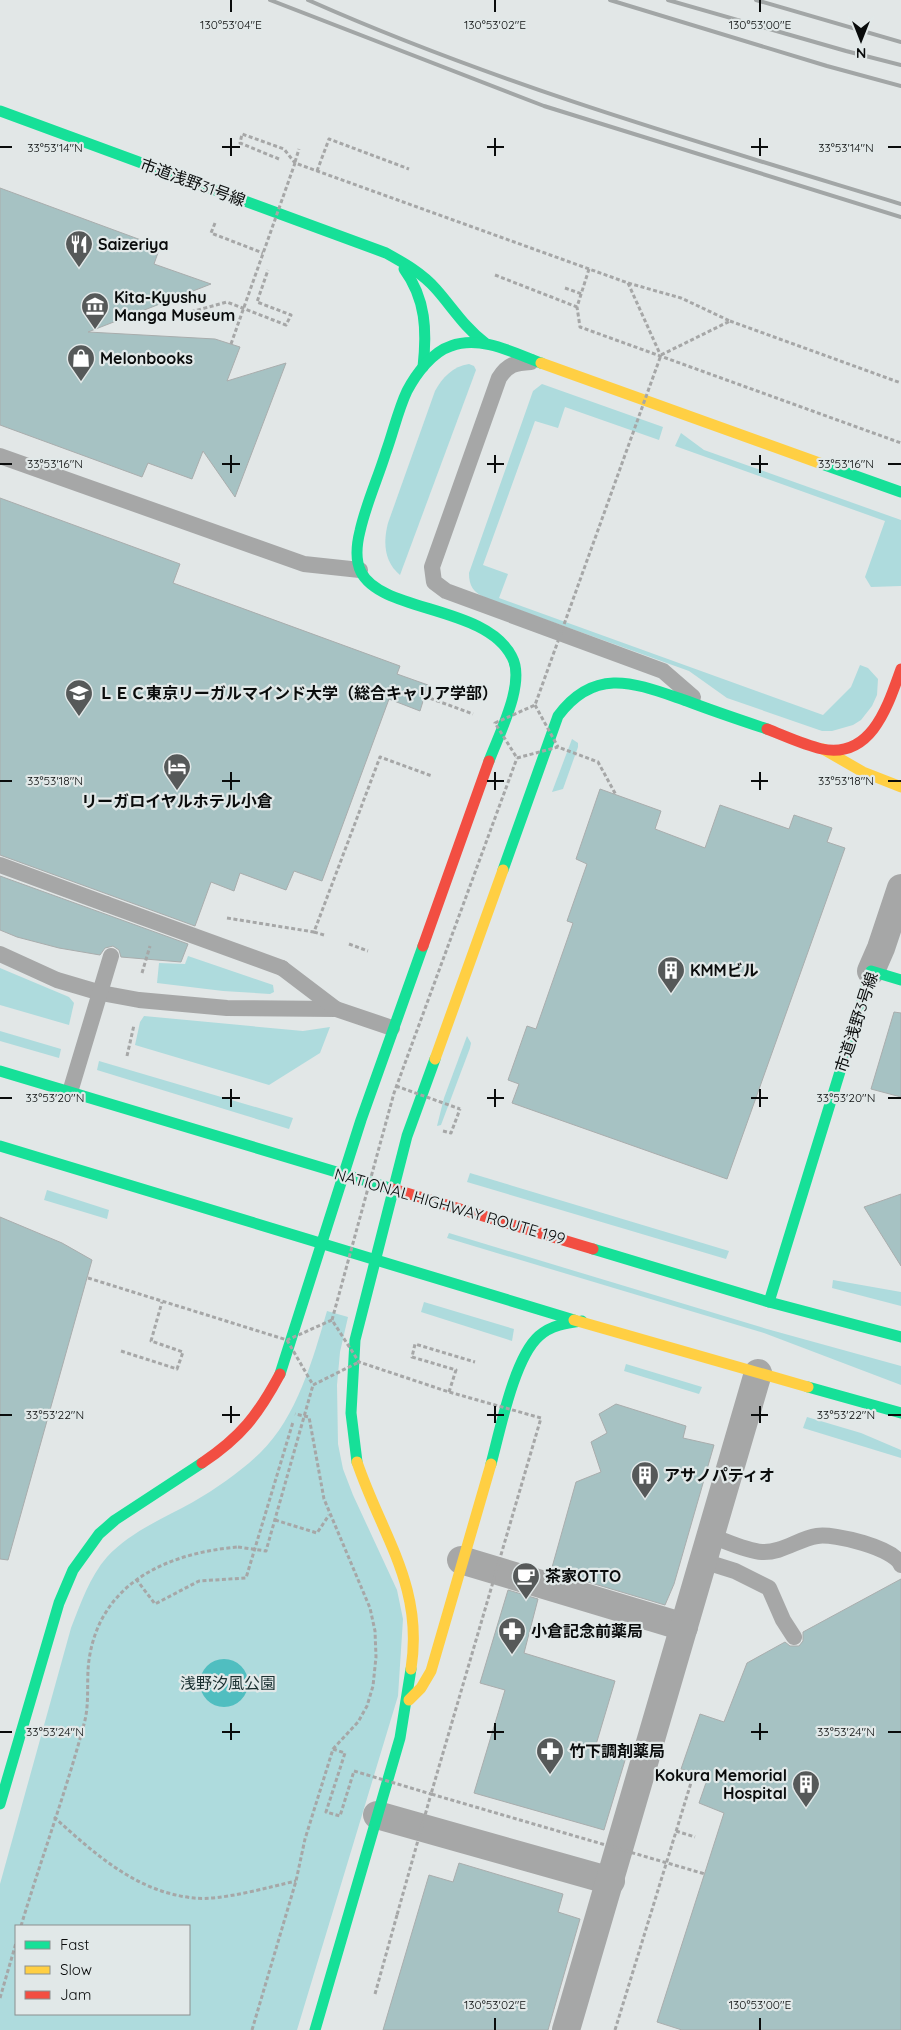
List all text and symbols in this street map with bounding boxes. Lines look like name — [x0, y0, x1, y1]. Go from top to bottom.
north arrow — [836, 15, 886, 65]
text: 130°53'04"E — [200, 17, 262, 32]
text: 130°53'02"E — [464, 17, 526, 32]
text: 130°53'00"E — [729, 17, 792, 32]
text: N — [856, 44, 866, 62]
text: 33°53'14"N — [27, 140, 83, 155]
text: 33°53'14"N — [818, 140, 874, 155]
street label: 市道浅野31号線 — [138, 154, 248, 210]
restaurant icon: Saizeriya — [64, 229, 94, 268]
place label: Saizeriya — [98, 234, 169, 254]
place label: Kita-Kyushu Manga Museum — [114, 287, 235, 325]
museum icon: Kita-Kyushu Manga Museum — [80, 291, 110, 330]
shop icon: Melonbooks — [66, 343, 96, 382]
place label: Melonbooks — [100, 348, 193, 368]
text: 33°53'16"N — [27, 456, 83, 471]
text: 33°53'16"N — [818, 456, 874, 471]
school or university icon: ＬＥＣ東京リーガルマインド大学（総合キャリア学部） — [64, 678, 94, 717]
place label: ＬＥＣ東京リーガルマインド大学（総合キャリア学部） — [98, 683, 498, 703]
hotel icon: リーガロイヤルホテル小倉 — [162, 752, 192, 791]
text: 33°53'18"N — [27, 773, 83, 788]
text: 33°53'18"N — [818, 773, 874, 788]
place label: リーガロイヤルホテル小倉 — [81, 791, 273, 811]
building icon: KMMビル — [656, 955, 686, 994]
place label: KMMビル — [690, 960, 759, 980]
street label: 市道浅野3号線 — [830, 969, 882, 1075]
text: 33°53'20"N — [26, 1090, 84, 1105]
text: 33°53'20"N — [817, 1090, 875, 1105]
street label: NATIONAL HIGHWAY ROUTE 199 — [332, 1163, 568, 1249]
text: 33°53'22"N — [26, 1407, 84, 1422]
text: 33°53'22"N — [817, 1407, 875, 1422]
building icon: アサノパティオ — [630, 1460, 660, 1499]
place label: アサノパティオ — [664, 1465, 775, 1485]
cafe icon: 茶家OTTO — [511, 1561, 541, 1600]
place label: 茶家OTTO — [545, 1566, 621, 1586]
pharmacy icon: 小倉記念前薬局 — [497, 1616, 527, 1655]
place label: 小倉記念前薬局 — [531, 1621, 643, 1641]
park label: 浅野汐風公園 — [180, 1673, 276, 1693]
text: 33°53'24"N — [26, 1724, 84, 1739]
text: 33°53'24"N — [817, 1724, 875, 1739]
pharmacy icon: 竹下調剤薬局 — [535, 1736, 565, 1775]
place label: 竹下調剤薬局 — [569, 1741, 665, 1761]
place label: Kokura Memorial Hospital — [655, 1765, 787, 1803]
building icon: Kokura Memorial Hospital — [791, 1769, 821, 1808]
legend — [15, 1925, 190, 2015]
text: Fast — [60, 1935, 89, 1954]
text: Slow — [60, 1960, 92, 1979]
text: Jam — [60, 1985, 91, 2004]
text: 130°53'02"E — [464, 1997, 526, 2012]
text: 130°53'00"E — [729, 1997, 792, 2012]

